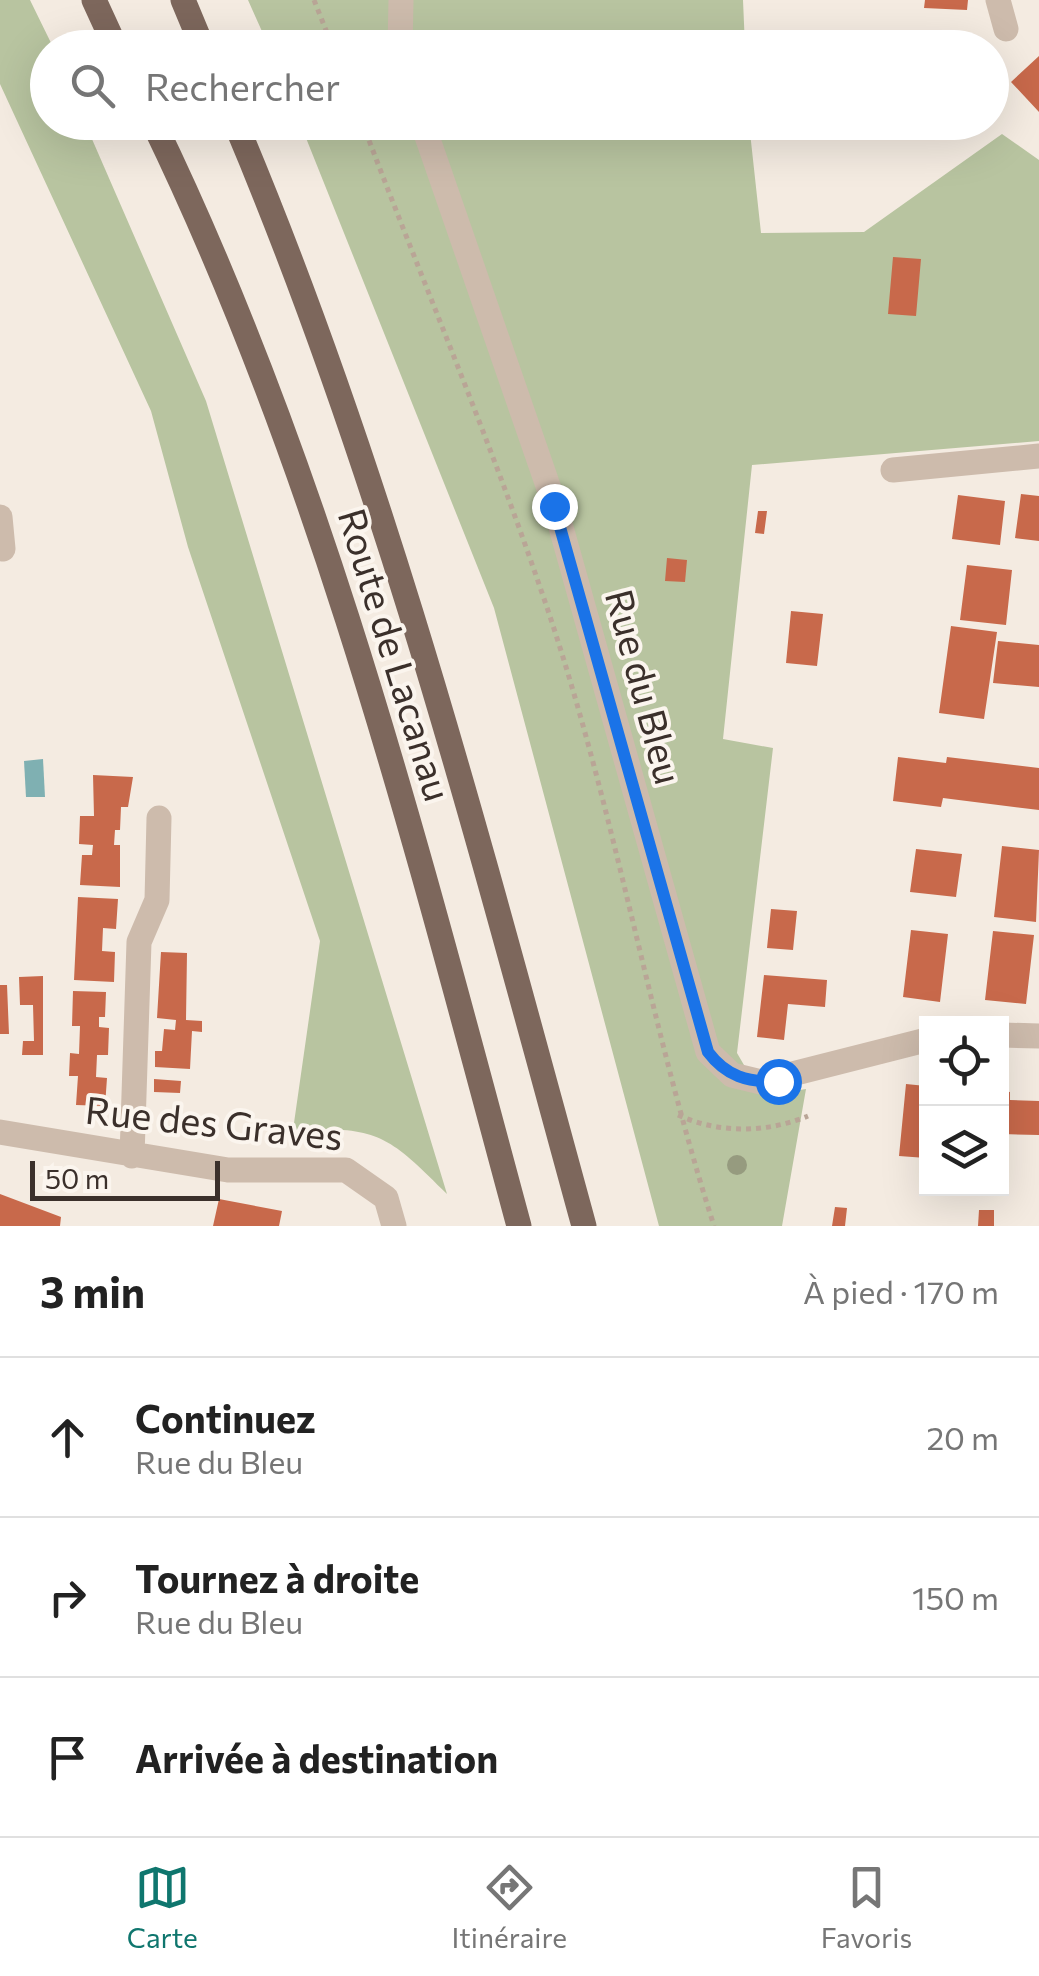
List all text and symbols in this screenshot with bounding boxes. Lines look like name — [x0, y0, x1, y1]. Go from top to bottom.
search box — [30, 30, 1009, 140]
icon: search — [65, 58, 120, 113]
text: Rechercher — [145, 62, 340, 109]
route end — [532, 484, 578, 530]
street label: Route de Lacanau — [330, 502, 463, 806]
street label: Rue du Bleu — [597, 584, 694, 789]
map controls — [919, 1016, 1009, 1196]
button: locate — [919, 1016, 1009, 1106]
route start — [756, 1059, 802, 1105]
street label: Rue des Graves — [83, 1085, 345, 1158]
button: layers — [919, 1106, 1009, 1196]
scale bar — [30, 1156, 220, 1200]
text: 50 m — [45, 1161, 109, 1195]
text: 3 min — [40, 1265, 145, 1317]
text: À pied · 170 m — [803, 1271, 999, 1311]
text: Continuez — [135, 1394, 316, 1441]
icon: ahead — [40, 1410, 95, 1465]
text: 20 m — [926, 1417, 999, 1457]
text: Rue du Bleu — [135, 1441, 303, 1481]
text: Tournez à droite — [135, 1554, 419, 1601]
icon: right — [40, 1570, 95, 1625]
text: 150 m — [912, 1577, 999, 1617]
text: Rue du Bleu — [135, 1601, 303, 1641]
icon: arrive — [40, 1730, 95, 1785]
text: Arrivée à destination — [135, 1734, 498, 1781]
tab: Carte — [127, 1860, 198, 1954]
tab: Itinéraire — [451, 1860, 567, 1954]
tab: Favoris — [821, 1860, 912, 1954]

